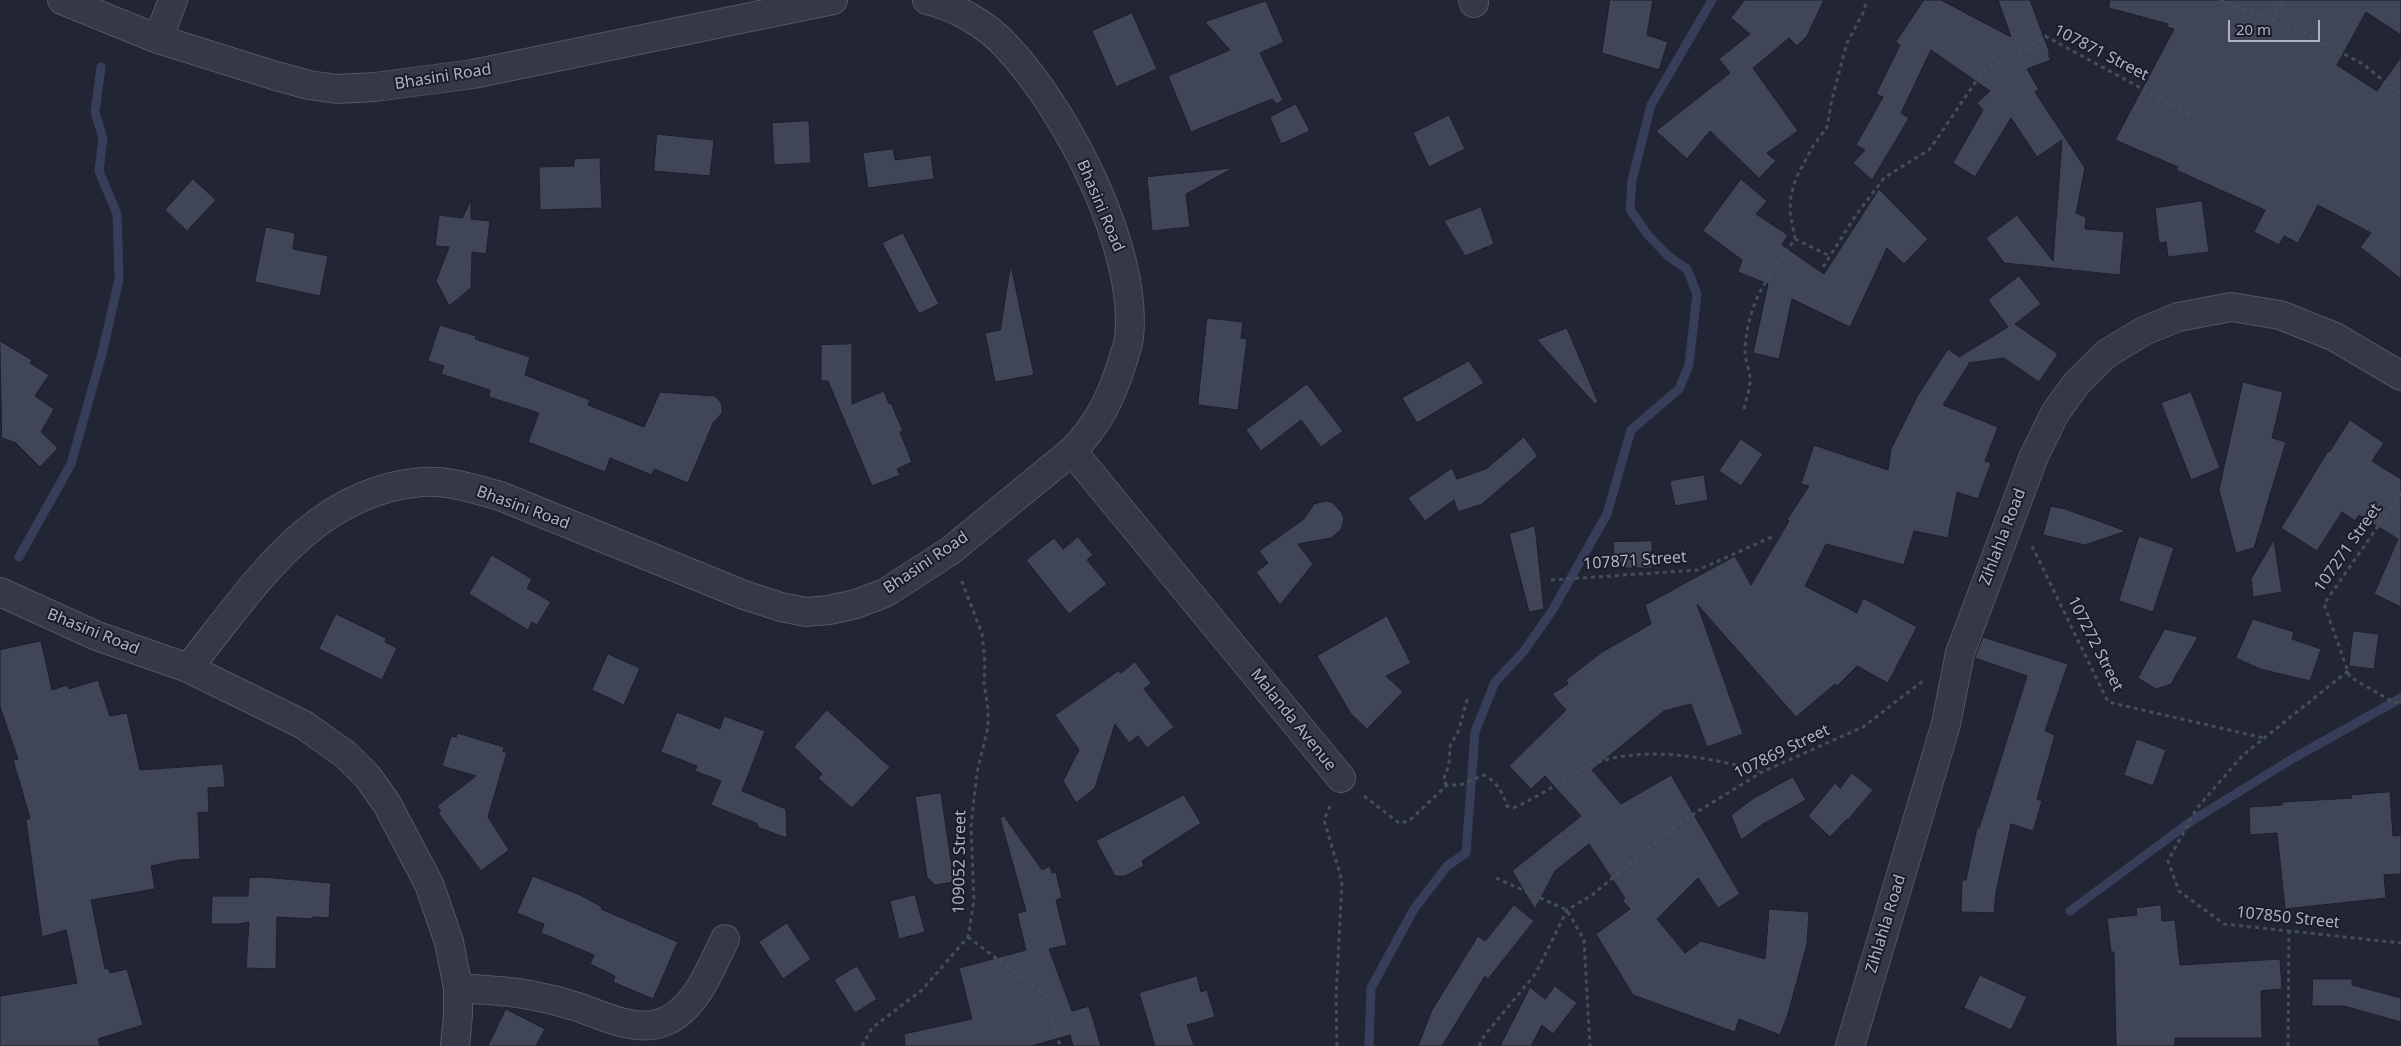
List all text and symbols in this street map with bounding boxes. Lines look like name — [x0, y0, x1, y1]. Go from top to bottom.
scale bar — [2231, 10, 2324, 42]
text: 20 m — [2236, 19, 2271, 39]
street label: 107871 Street — [2050, 21, 2152, 85]
street label: Bhasini Road — [393, 60, 493, 94]
street label: Bhasini Road — [1072, 157, 1128, 255]
street label: Bhasini Road — [474, 482, 572, 534]
street label: Zihlahla Road — [1976, 486, 2030, 588]
street label: 107271 Street — [2310, 500, 2386, 596]
street label: Bhasini Road — [880, 528, 972, 598]
street label: 107871 Street — [1583, 548, 1687, 574]
street label: 107272 Street — [2063, 593, 2127, 695]
street label: Bhasini Road — [44, 605, 142, 659]
street label: Malanda Avenue — [1246, 665, 1340, 775]
street label: 107869 Street — [1731, 721, 1833, 783]
street label: 109052 Street — [949, 810, 971, 914]
street label: Zihlahla Road — [1862, 872, 1910, 976]
street label: 107850 Street — [2235, 903, 2341, 933]

